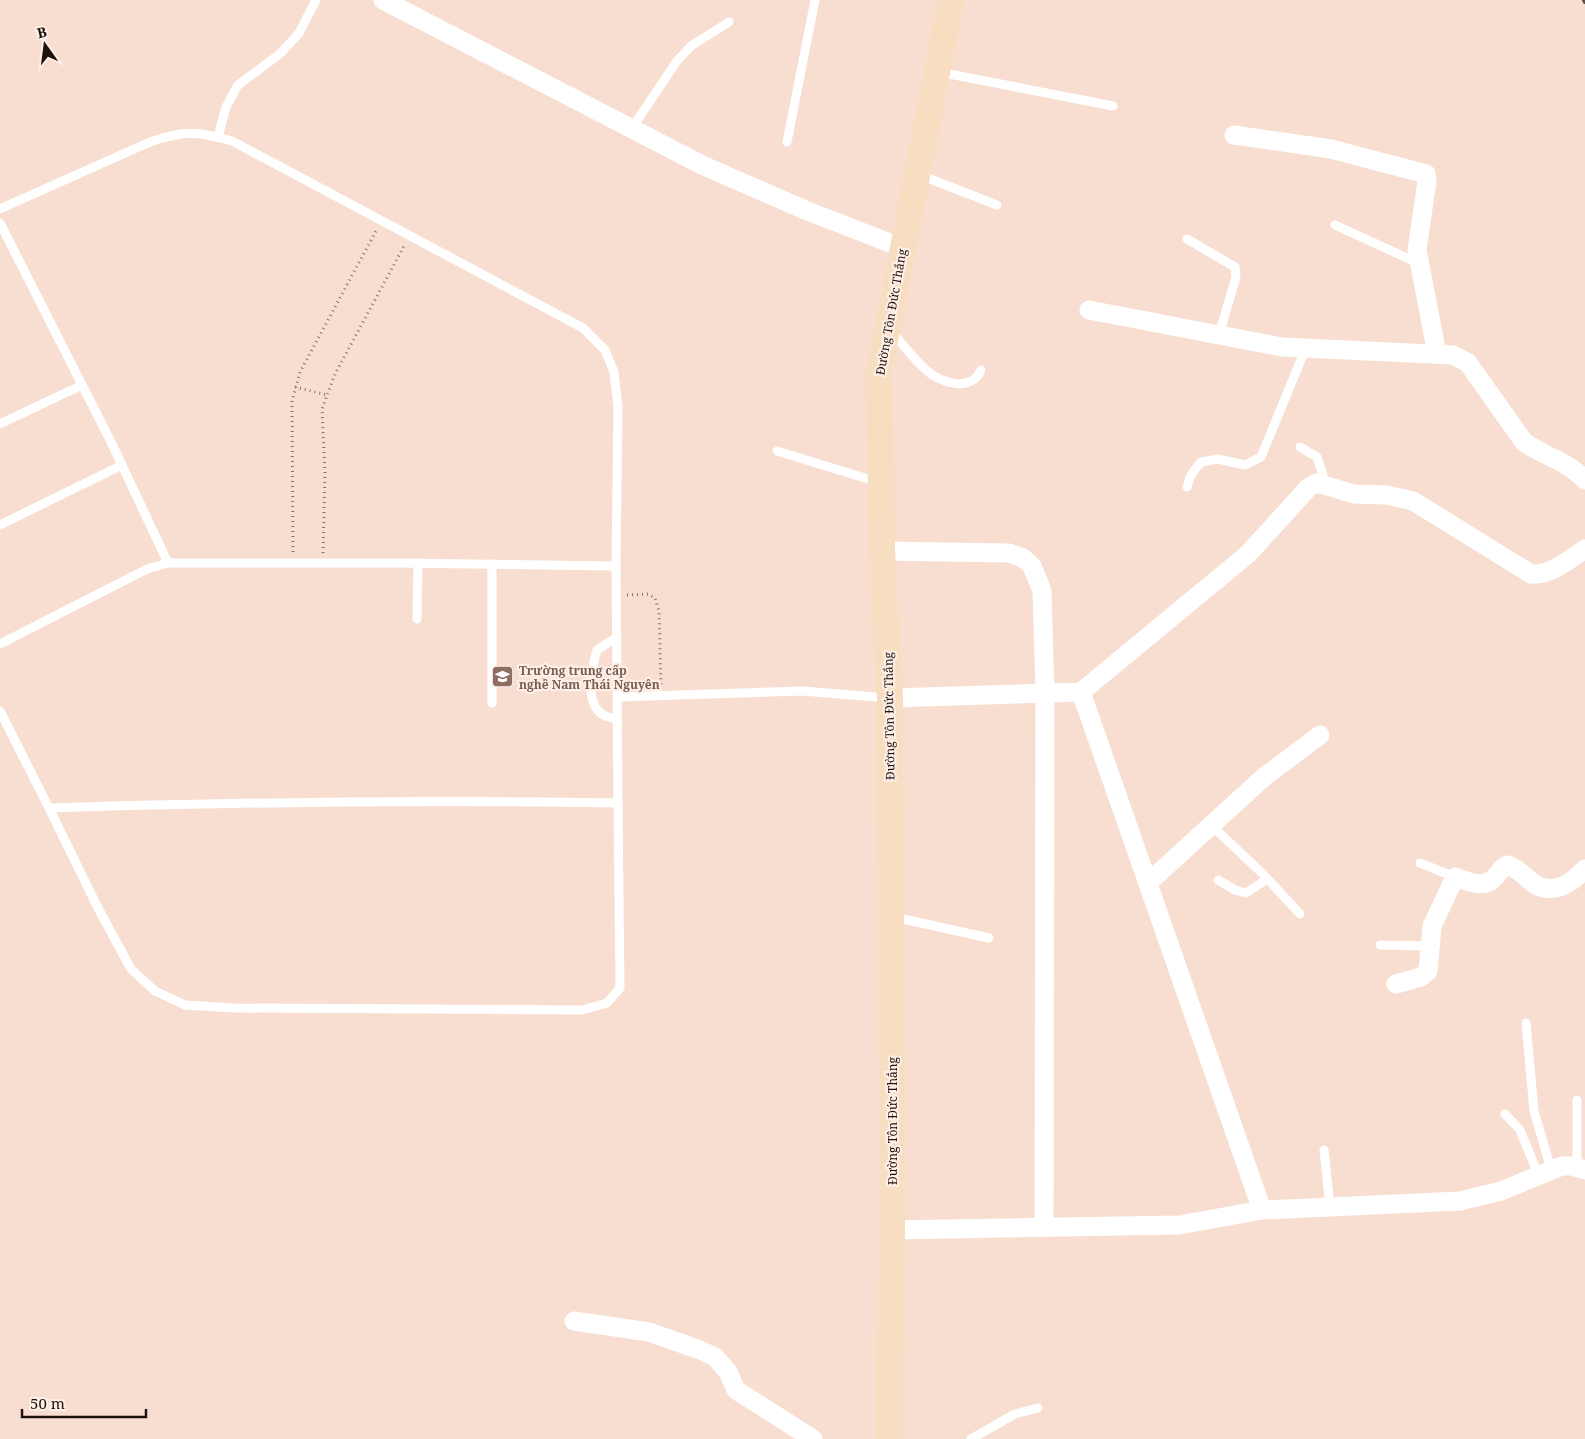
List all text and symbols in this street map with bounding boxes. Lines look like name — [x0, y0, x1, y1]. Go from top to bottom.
north arrow — [20, 20, 70, 70]
text: B — [35, 22, 49, 42]
street label: Đường Tôn Đức Thắng — [872, 247, 911, 377]
street label: Đường Tôn Đức Thắng — [879, 651, 899, 780]
place label: Trường trung cấp nghề Nam Thái Nguyên — [519, 662, 660, 693]
school or university icon: Trường trung cấp nghề Nam Thái Nguyên — [491, 665, 515, 689]
street label: Đường Tôn Đức Thắng — [884, 1056, 901, 1185]
scale bar — [22, 1386, 146, 1418]
text: 50 m — [30, 1393, 65, 1413]

